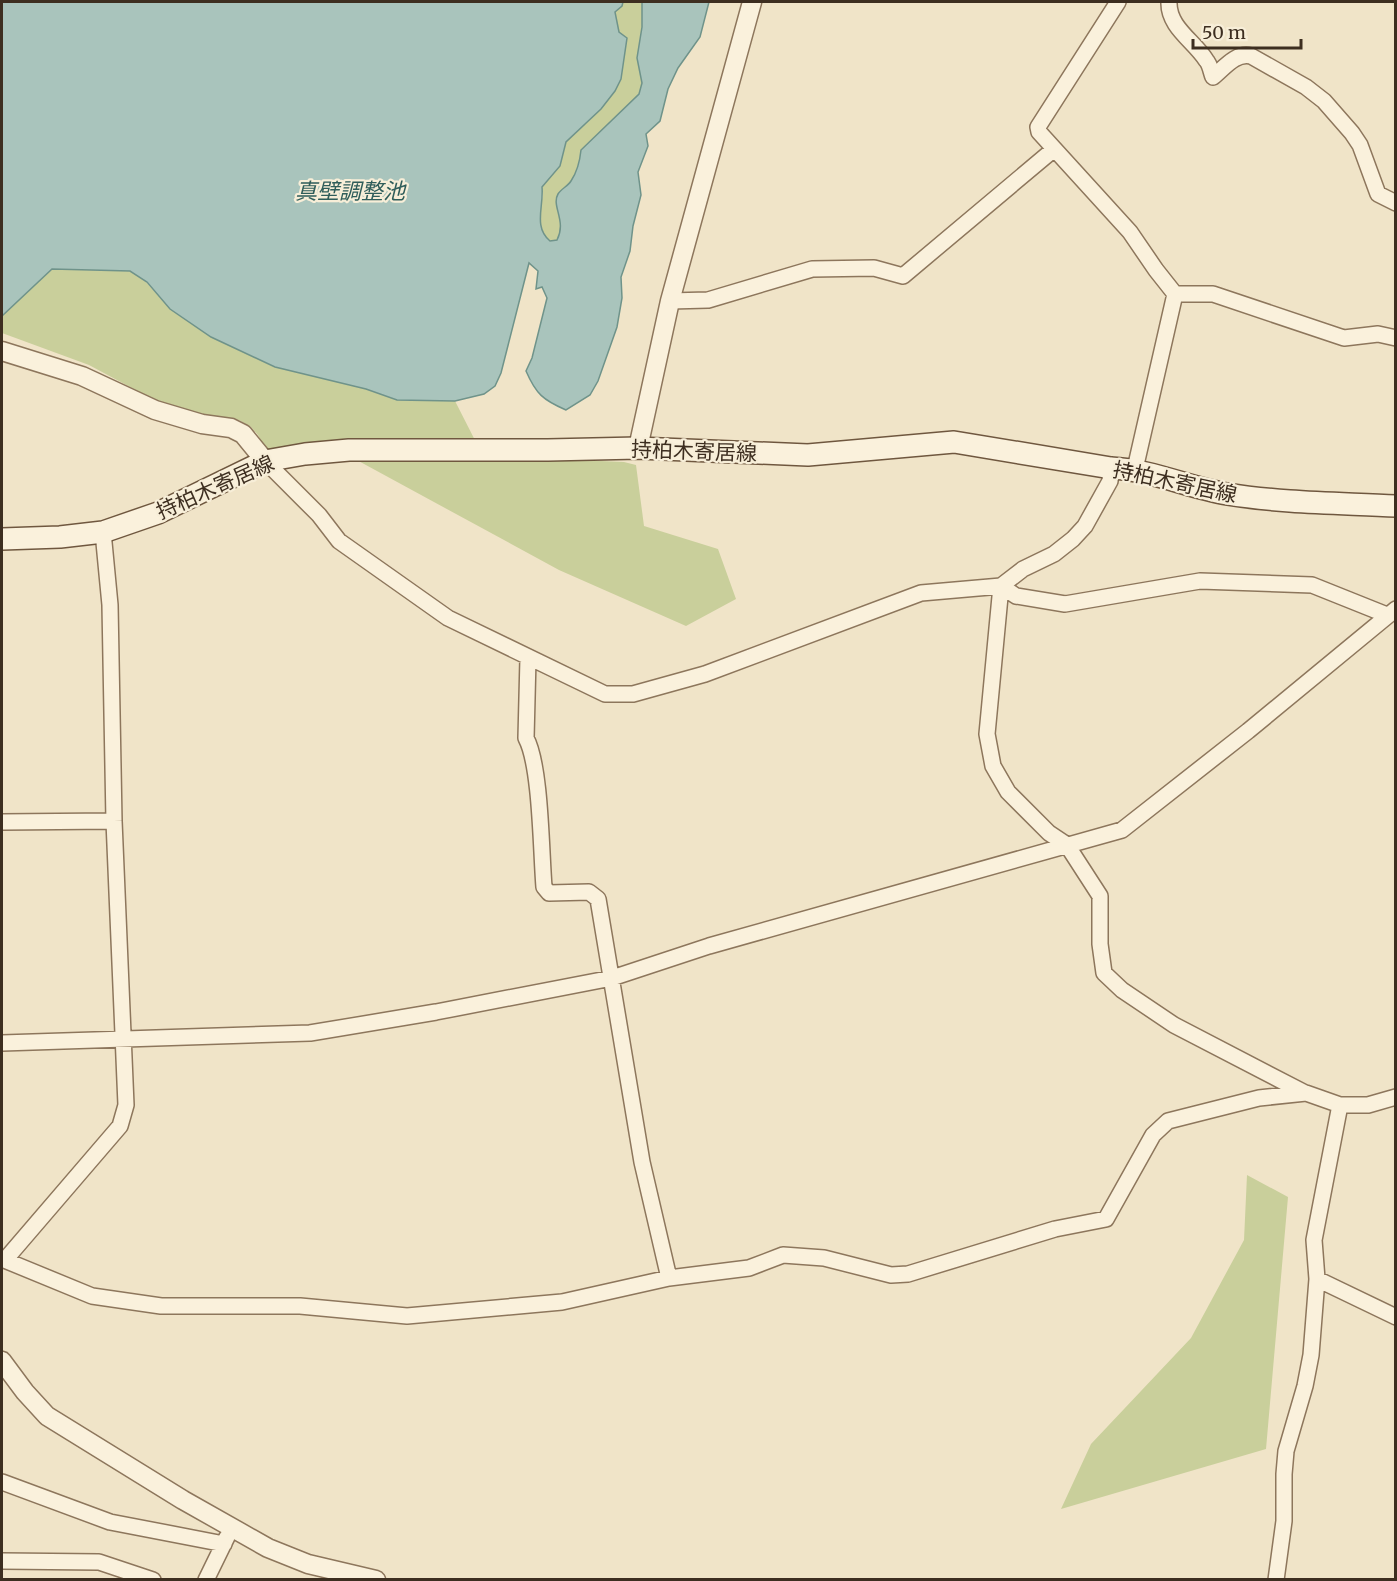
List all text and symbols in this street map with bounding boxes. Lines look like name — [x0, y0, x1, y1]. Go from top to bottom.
scale bar — [1193, 12, 1301, 50]
text: 50 m — [1202, 21, 1246, 44]
water label: 真壁調整池 — [295, 177, 407, 205]
street label: 持柏木寄居線 — [631, 435, 757, 467]
street label: 持柏木寄居線 — [152, 449, 278, 525]
street label: 持柏木寄居線 — [1111, 456, 1239, 508]

